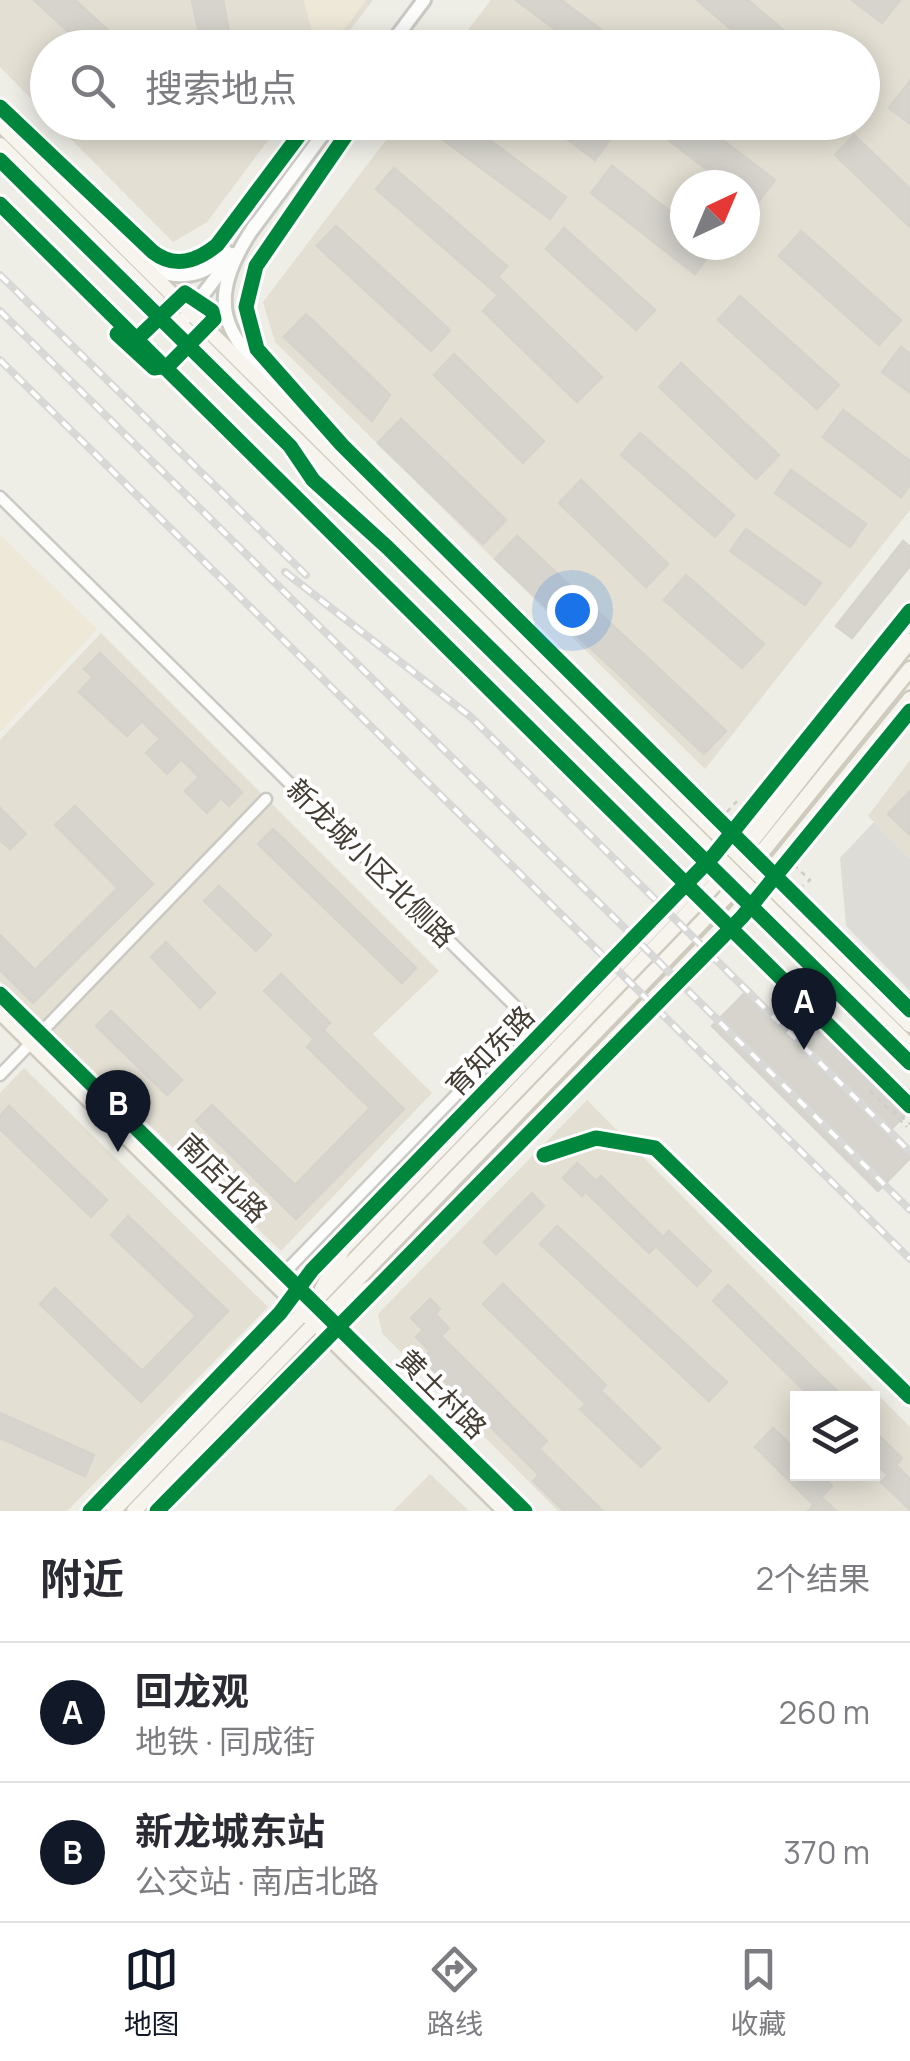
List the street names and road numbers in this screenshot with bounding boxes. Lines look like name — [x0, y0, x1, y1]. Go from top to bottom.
street label: 新龙城小区北侧路 — [279, 770, 464, 955]
street label: 育知东路 — [437, 997, 542, 1104]
street label: 南店北路 — [171, 1124, 277, 1230]
street label: 黄土村路 — [390, 1340, 496, 1446]

